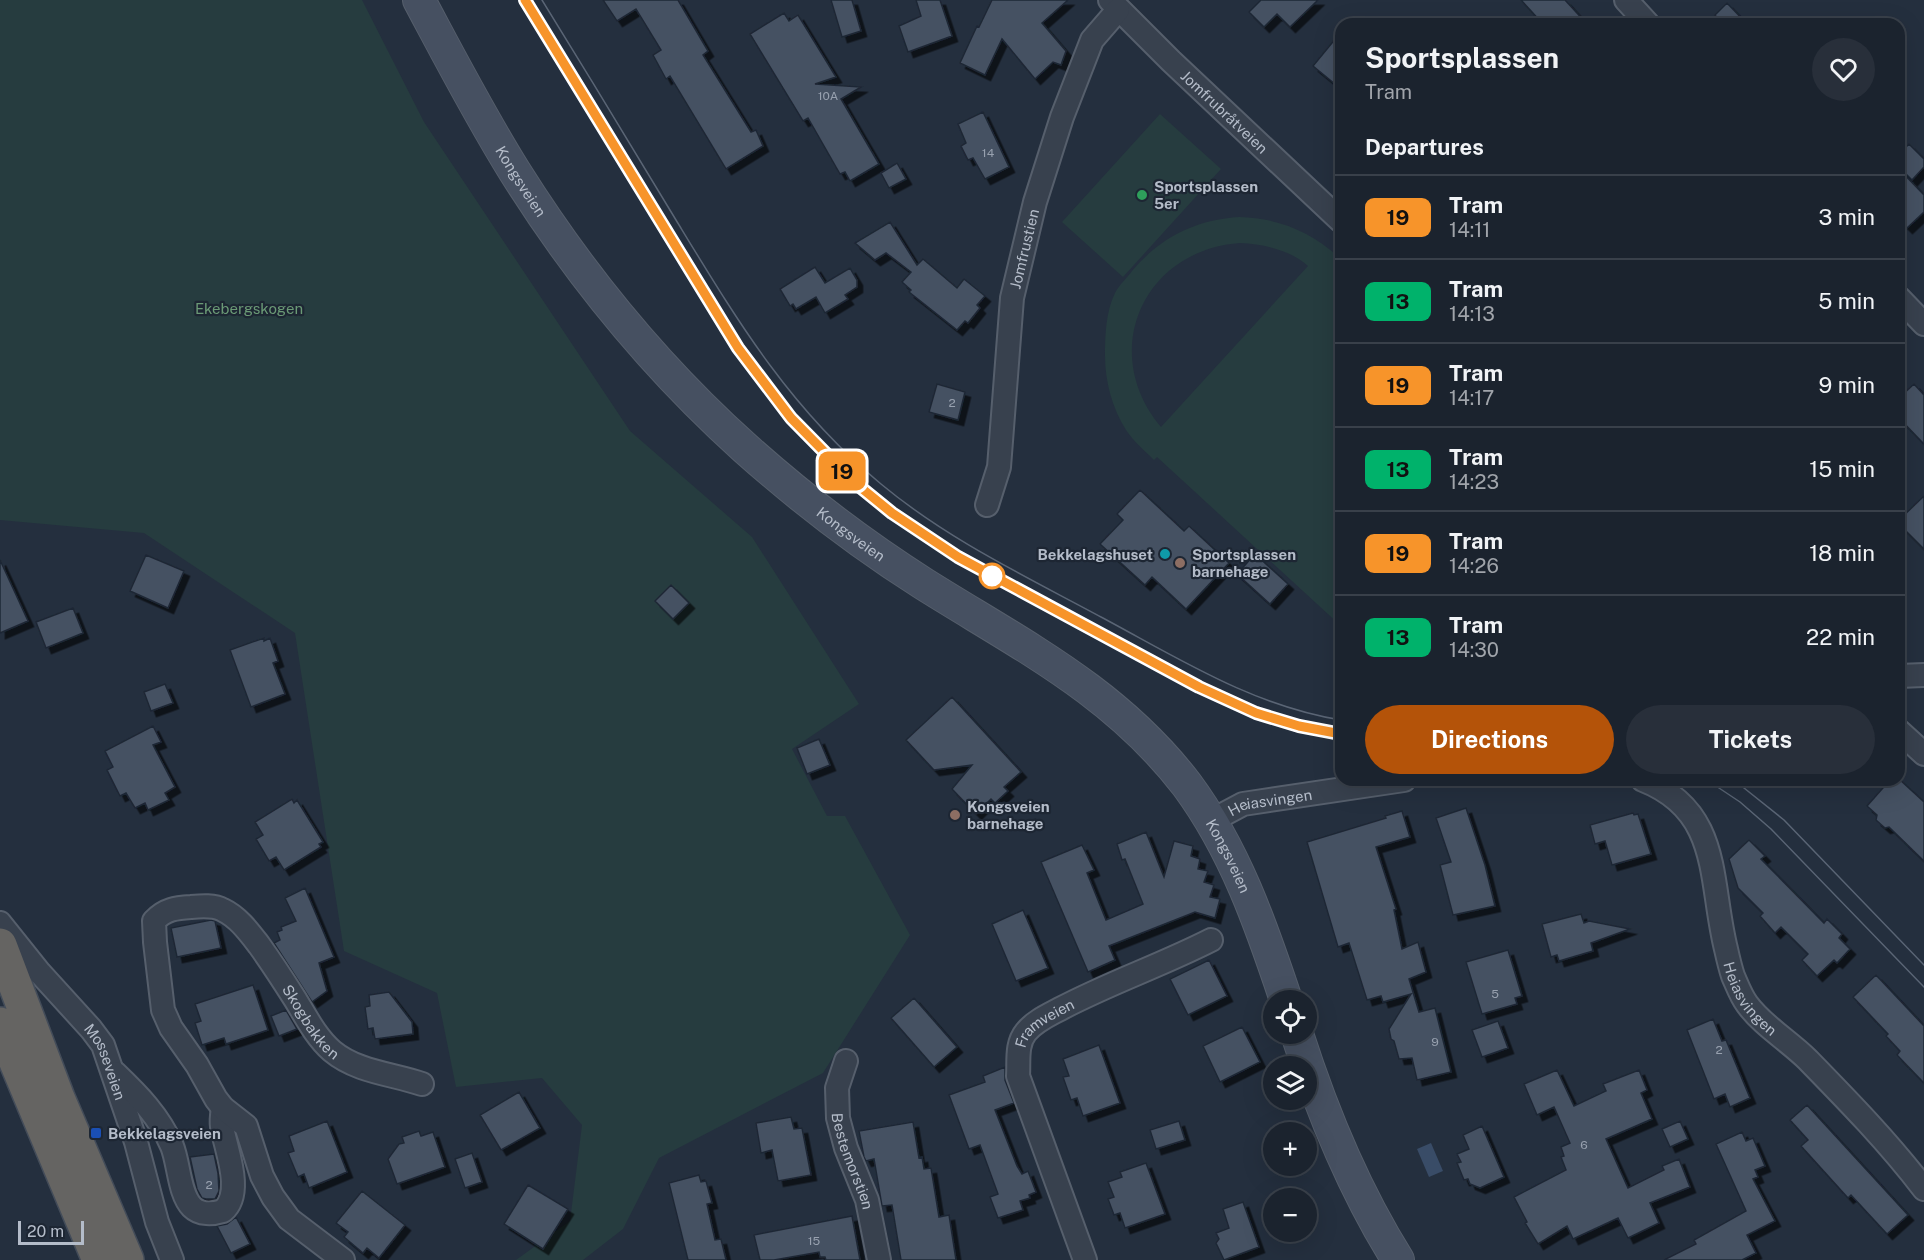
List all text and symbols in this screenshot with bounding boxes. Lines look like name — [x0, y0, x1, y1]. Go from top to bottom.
button: heart — [1812, 38, 1875, 101]
text: Sportsplassen — [1365, 41, 1559, 74]
street label: Jomfrubråtveien — [1178, 67, 1272, 156]
text: Tram — [1365, 80, 1412, 104]
house number: 10A — [818, 89, 839, 103]
text: Departures — [1365, 134, 1484, 160]
street label: Kongsveien — [492, 143, 550, 220]
house number: 14 — [982, 146, 995, 160]
place label: Sportsplassen 5er — [1154, 178, 1258, 212]
marker: Sportsplassen 5er — [1135, 188, 1149, 202]
text: Tram — [1449, 192, 1503, 218]
text: 3 min — [1818, 204, 1875, 230]
text: 19 — [1387, 205, 1409, 230]
street label: Jomfrustien — [1006, 207, 1042, 290]
text: 14:11 — [1449, 218, 1491, 242]
text: Tram — [1449, 276, 1503, 302]
text: 5 min — [1818, 288, 1875, 314]
text: 13 — [1387, 289, 1409, 314]
park label: Ekebergskogen — [195, 300, 303, 317]
text: 14:13 — [1449, 302, 1495, 326]
text: Tram — [1449, 360, 1503, 386]
text: 9 min — [1819, 372, 1875, 398]
text: 19 — [1387, 373, 1409, 398]
text: 14:17 — [1449, 386, 1494, 410]
house number: 2 — [948, 396, 956, 410]
text: Tram — [1449, 444, 1503, 470]
line badge: 19 — [815, 452, 869, 490]
text: 15 min — [1809, 456, 1875, 482]
text: 13 — [1387, 457, 1409, 482]
text: 19 — [831, 459, 853, 484]
text: 14:23 — [1449, 470, 1499, 494]
street label: Kongsveien — [814, 503, 889, 564]
text: Tram — [1449, 528, 1503, 554]
text: 18 min — [1809, 540, 1875, 566]
text: 19 — [1387, 541, 1409, 566]
place label: Bekkelagshuset — [1037, 546, 1153, 563]
place label: Sportsplassen barnehage — [1192, 546, 1296, 580]
marker: Bekkelagshuset — [1158, 547, 1172, 561]
text: 14:26 — [1449, 554, 1499, 578]
marker: Sportsplassen barnehage — [1173, 556, 1187, 570]
unlabelled marker — [979, 563, 1005, 589]
text: Tram — [1449, 612, 1503, 638]
text: 22 min — [1806, 624, 1875, 650]
text: 13 — [1387, 625, 1409, 650]
text: 14:30 — [1449, 638, 1499, 662]
button: Directions — [1365, 705, 1614, 774]
button: Tickets — [1626, 705, 1875, 774]
street label: Heiasvingen — [1225, 785, 1313, 819]
place label: Kongsveien barnehage — [967, 798, 1050, 832]
marker: Kongsveien barnehage — [948, 808, 962, 822]
street label: Kongsveien — [1203, 816, 1254, 895]
street label: Heiasvingen — [1721, 960, 1780, 1039]
street label: Skogbakken — [279, 981, 343, 1062]
house number: 5 — [1491, 987, 1499, 1001]
map controls — [1263, 990, 1317, 1242]
button: locate — [1263, 990, 1317, 1044]
street label: Framveien — [1011, 995, 1077, 1049]
street label: Mosseveien — [81, 1020, 129, 1102]
house number: 9 — [1431, 1035, 1439, 1049]
house number: 2 — [1715, 1043, 1723, 1057]
button: layers — [1263, 1056, 1317, 1110]
street label: Bestemorstien — [829, 1112, 877, 1211]
button: + — [1263, 1122, 1317, 1176]
place label: Bekkelagsveien — [108, 1125, 221, 1142]
marker: Bekkelagsveien — [89, 1126, 103, 1140]
house number: 6 — [1580, 1138, 1588, 1152]
house number: 2 — [205, 1178, 213, 1192]
button: − — [1263, 1188, 1317, 1242]
scale bar — [18, 1218, 84, 1246]
text: 20 m — [27, 1222, 64, 1241]
house number: 15 — [808, 1234, 821, 1248]

